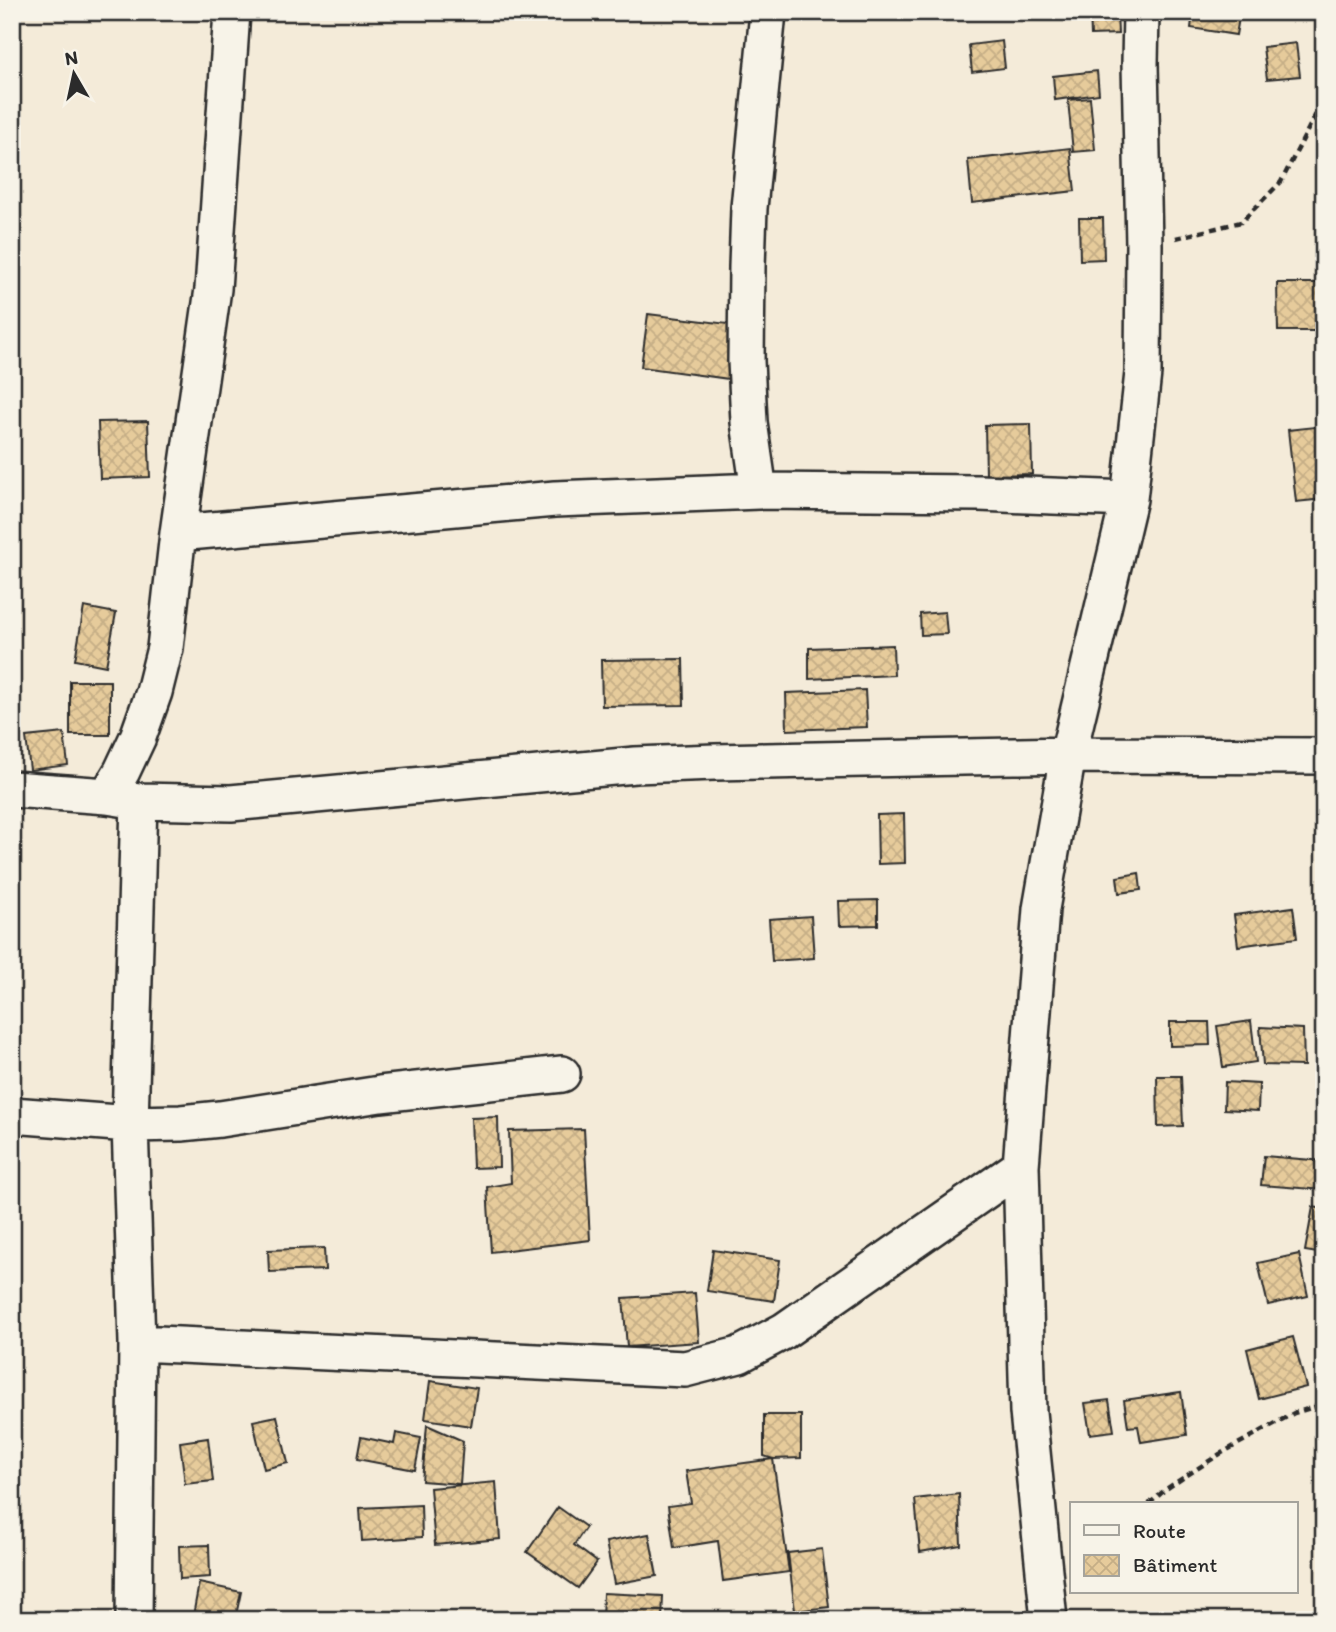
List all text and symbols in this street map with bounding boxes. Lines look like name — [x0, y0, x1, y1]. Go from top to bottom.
north arrow — [38, 38, 108, 108]
text: N — [63, 45, 80, 70]
legend — [1070, 1502, 1298, 1594]
text: Route — [1133, 1518, 1186, 1543]
text: Bâtiment — [1133, 1552, 1217, 1577]

